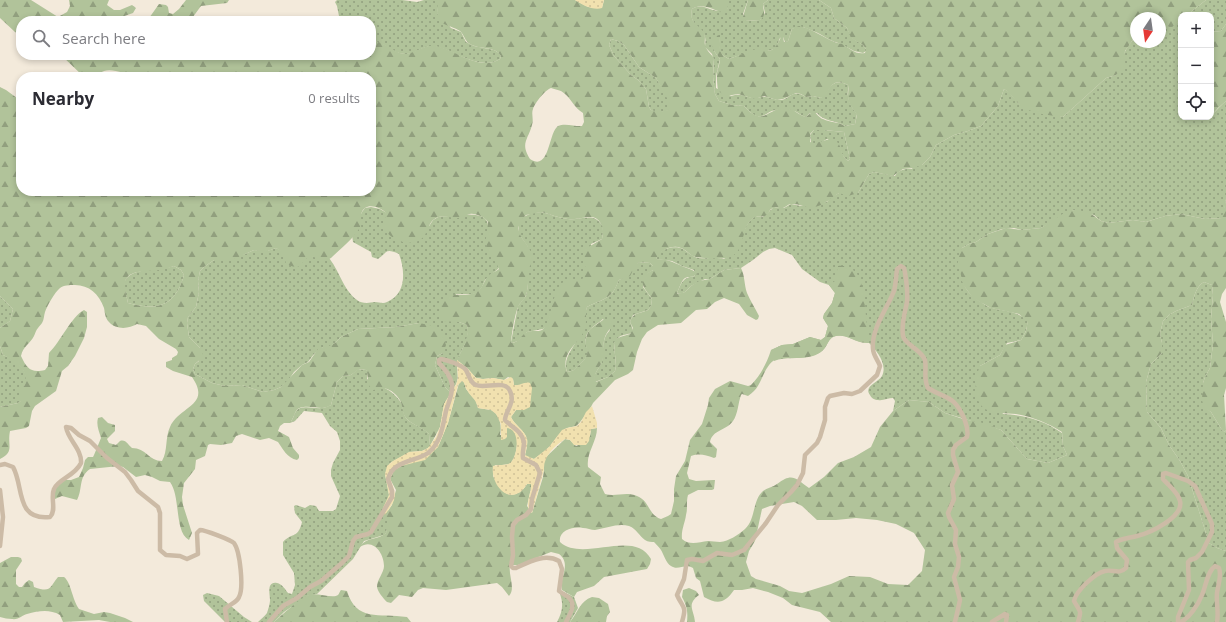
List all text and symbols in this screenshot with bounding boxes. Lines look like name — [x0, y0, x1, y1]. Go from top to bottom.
north arrow — [1130, 12, 1166, 48]
map controls — [1178, 12, 1214, 120]
button: + — [1178, 12, 1214, 48]
search box — [16, 16, 376, 60]
icon: search — [30, 27, 52, 49]
text: Search here — [62, 28, 146, 48]
button: − — [1178, 48, 1214, 84]
button: locate — [1178, 84, 1214, 120]
text: Nearby — [32, 87, 94, 110]
text: 0 results — [308, 89, 360, 107]

